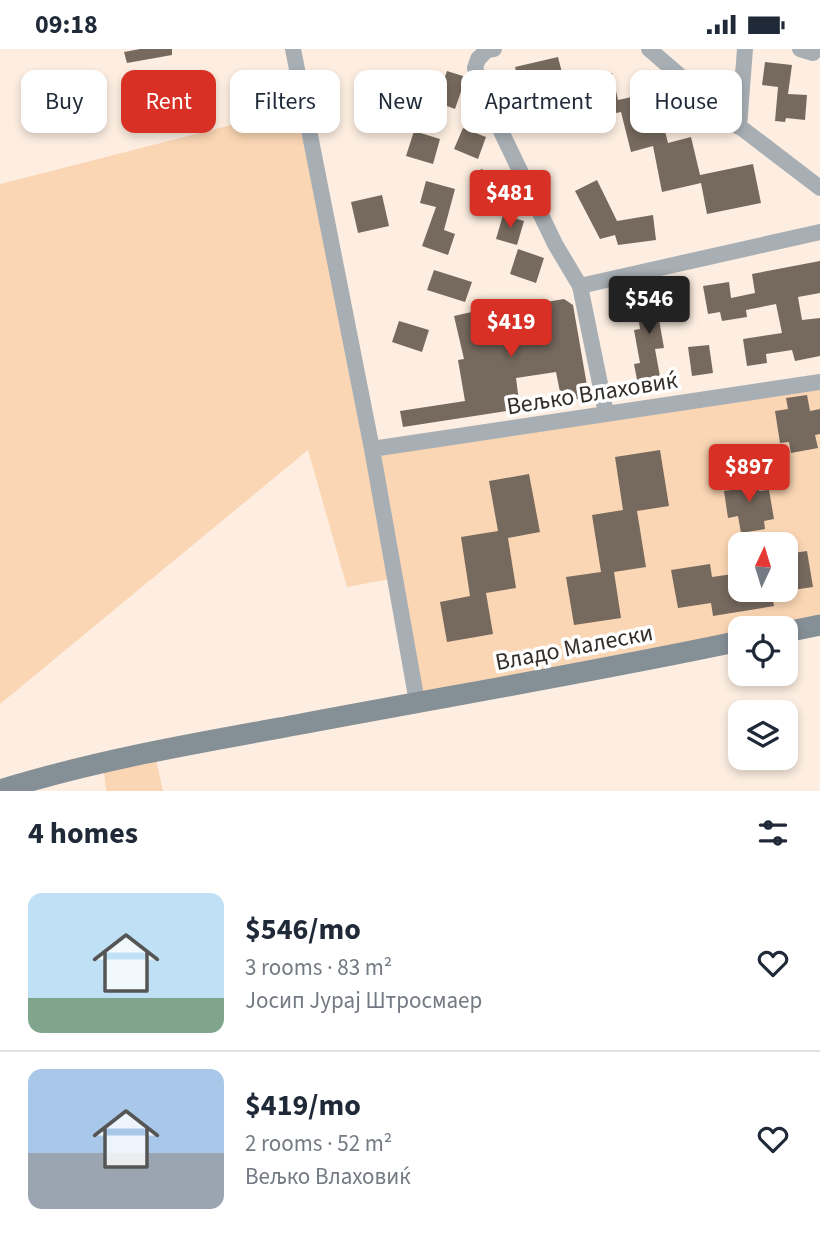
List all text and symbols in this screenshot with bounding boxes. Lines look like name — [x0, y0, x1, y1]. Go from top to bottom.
text: 09:18 — [35, 6, 98, 43]
chip: Buy — [21, 70, 107, 133]
chip: Rent — [121, 70, 216, 133]
chip: Filters — [230, 70, 340, 133]
chip: New — [354, 70, 447, 133]
chip: Apartment — [461, 70, 616, 133]
chip: House — [630, 70, 742, 133]
pin: $481 — [469, 171, 551, 230]
text: $481 — [486, 176, 534, 209]
pin: $546 — [608, 277, 690, 336]
text: $546 — [625, 282, 673, 315]
pin: $419 — [470, 299, 552, 359]
text: $419 — [487, 305, 535, 338]
street label: Вељко Влаховиќ — [504, 363, 680, 424]
pin: $897 — [708, 445, 790, 504]
text: $897 — [725, 450, 773, 483]
north arrow — [728, 532, 798, 602]
map controls — [728, 532, 798, 770]
street label: Владо Малески — [492, 615, 656, 680]
button: locate — [728, 616, 798, 686]
button: layers — [728, 700, 798, 770]
text: 4 homes — [28, 812, 138, 855]
icon: filters — [754, 814, 792, 852]
text: $546/mo — [245, 908, 361, 951]
icon: home — [84, 921, 168, 1005]
icon: heart — [754, 944, 792, 982]
text: 3 rooms · 83 m² — [245, 951, 392, 984]
text: Јосип Јурај Штросмаер — [245, 984, 482, 1017]
text: $419/mo — [245, 1084, 361, 1127]
icon: home — [84, 1097, 168, 1181]
icon: heart — [754, 1120, 792, 1158]
text: 2 rooms · 52 m² — [245, 1127, 392, 1160]
text: Вељко Влаховиќ — [245, 1160, 411, 1193]

